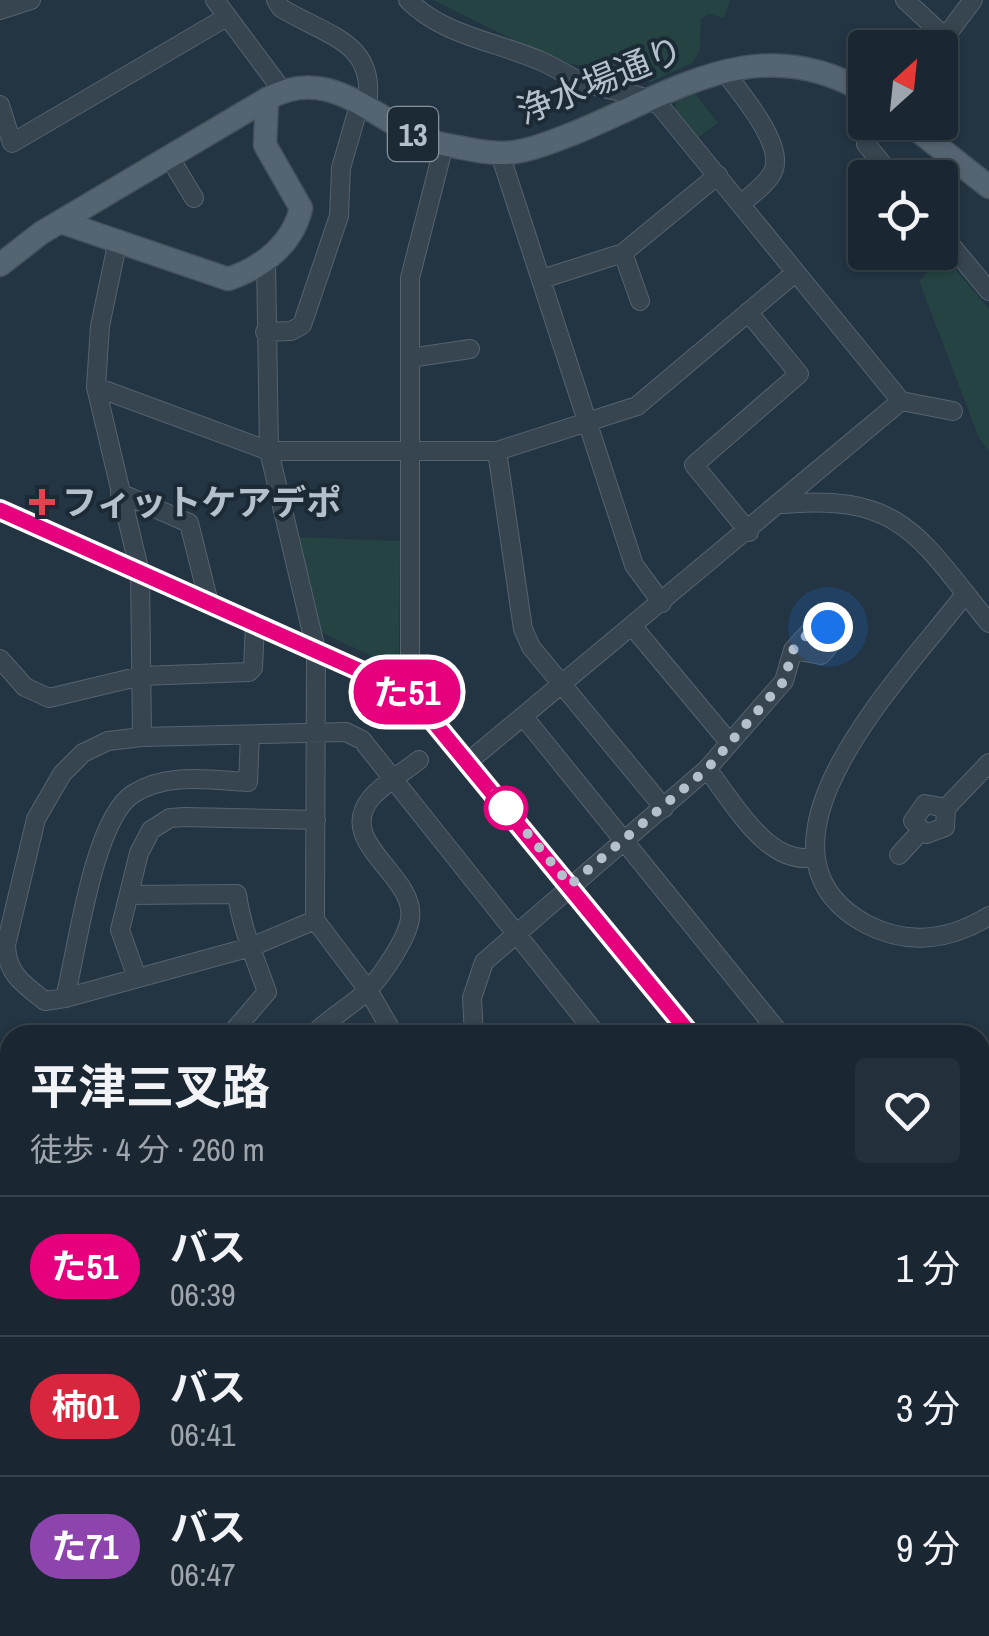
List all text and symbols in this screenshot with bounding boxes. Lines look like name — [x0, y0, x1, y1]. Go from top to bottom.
street label: 浄水場通り — [510, 25, 690, 135]
north arrow — [848, 30, 958, 140]
map controls — [848, 30, 958, 270]
road number: 13 — [388, 107, 438, 161]
button: locate — [848, 160, 958, 270]
place label: フィットケアデポ — [62, 479, 341, 526]
marker: フィットケアデポ — [31, 491, 53, 513]
your location — [803, 602, 853, 652]
line badge: た51 — [350, 660, 464, 724]
text: た51 — [374, 669, 440, 716]
unlabelled marker — [485, 787, 527, 829]
text: 平津三叉路 — [30, 1054, 270, 1119]
button: heart — [855, 1058, 960, 1163]
text: 徒歩 · 4 分 · 260 m — [30, 1128, 265, 1171]
text: バス — [170, 1222, 246, 1273]
text: た51 — [52, 1243, 118, 1290]
text: 1 分 — [896, 1243, 960, 1294]
text: 06:39 — [170, 1273, 236, 1316]
text: バス — [170, 1362, 246, 1413]
text: 柿01 — [52, 1383, 118, 1430]
text: 3 分 — [896, 1383, 960, 1434]
text: 06:41 — [170, 1413, 236, 1456]
text: バス — [170, 1502, 246, 1553]
text: た71 — [52, 1523, 118, 1570]
text: 9 分 — [896, 1523, 960, 1574]
text: 06:47 — [170, 1553, 236, 1596]

